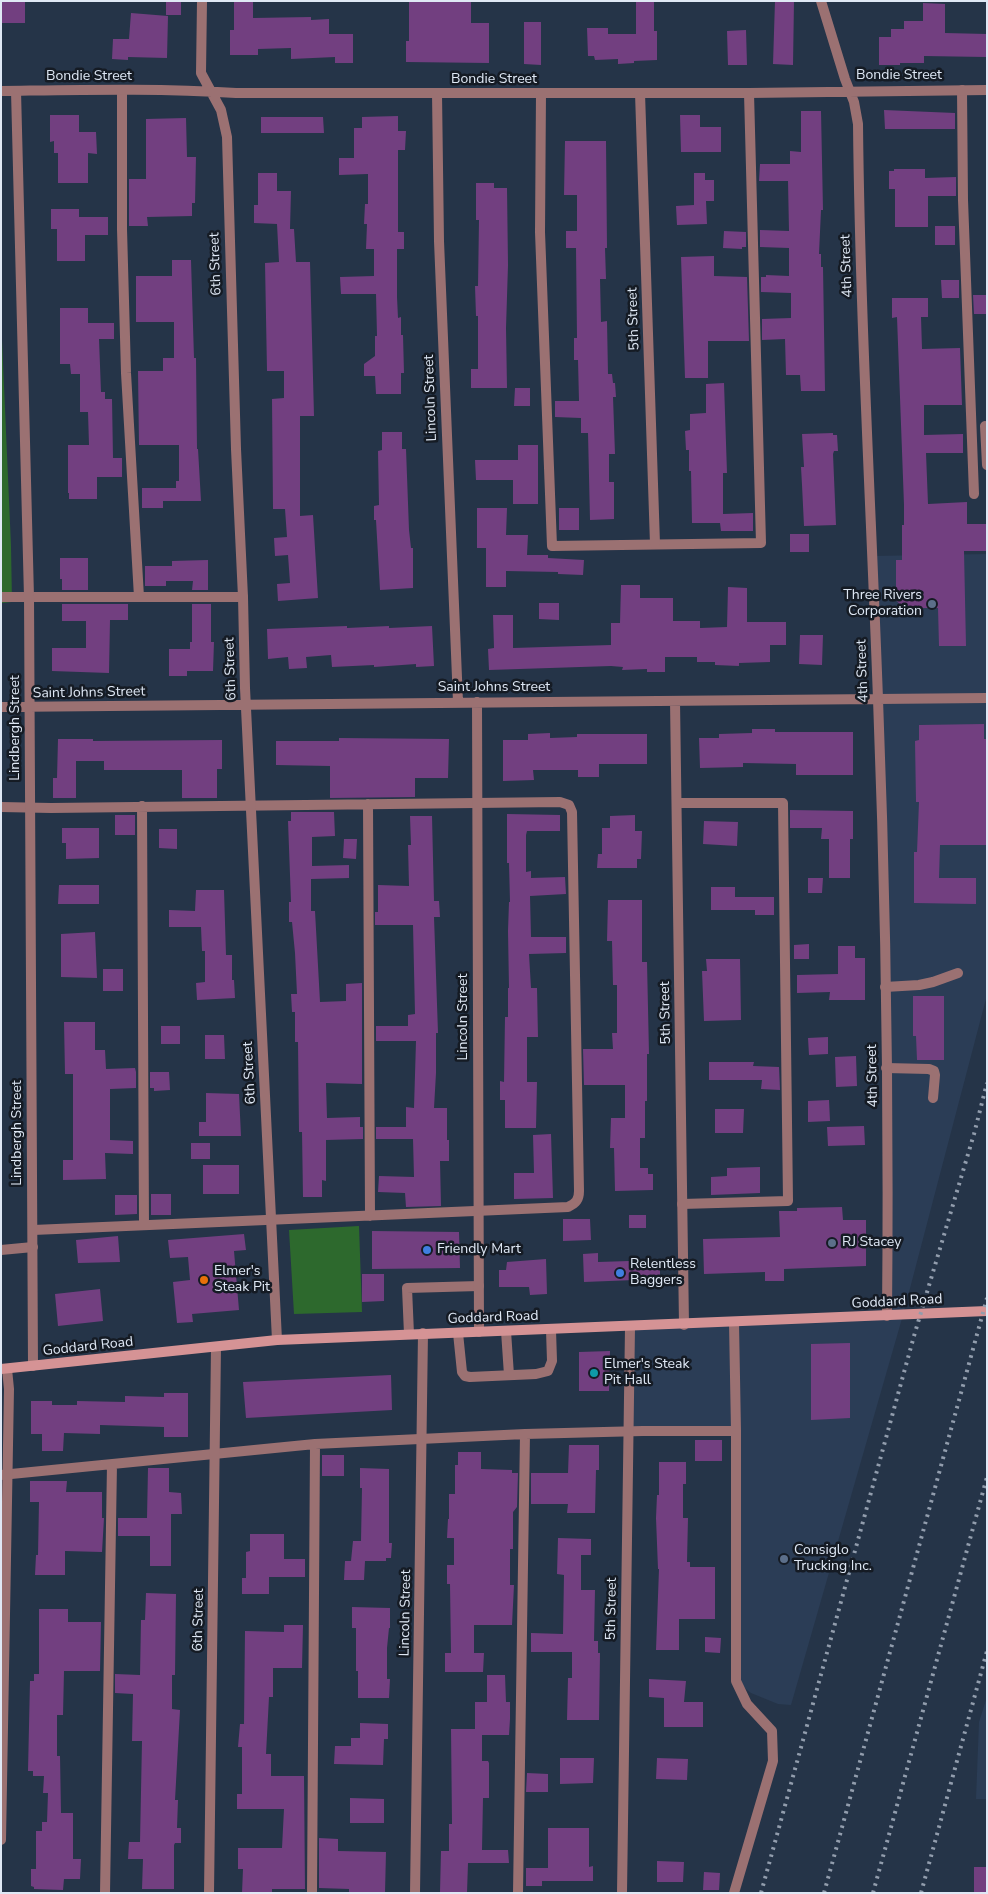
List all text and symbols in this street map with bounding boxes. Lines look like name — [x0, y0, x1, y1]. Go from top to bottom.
street label: Bondie Street — [856, 68, 942, 84]
street label: Bondie Street — [46, 69, 132, 85]
street label: Bondie Street — [451, 72, 537, 88]
street label: 6th Street — [207, 232, 225, 296]
street label: 4th Street — [838, 234, 856, 298]
street label: 5th Street — [625, 287, 643, 351]
street label: Lincoln Street — [421, 354, 441, 442]
place label: Three Rivers Corporation — [843, 588, 922, 620]
marker: Three Rivers Corporation — [926, 598, 938, 610]
street label: 6th Street — [222, 637, 240, 701]
street label: 4th Street — [854, 639, 872, 703]
street label: Lindbergh Street — [8, 675, 24, 781]
street label: Saint Johns Street — [438, 680, 550, 696]
street label: Saint Johns Street — [33, 684, 145, 702]
street label: Lincoln Street — [456, 974, 472, 1060]
street label: 5th Street — [657, 981, 675, 1045]
street label: 6th Street — [240, 1041, 260, 1105]
street label: 4th Street — [864, 1044, 882, 1108]
street label: Lindbergh Street — [10, 1080, 26, 1186]
place label: RJ Stacey — [842, 1235, 901, 1251]
marker: RJ Stacey — [826, 1237, 838, 1249]
place label: Friendly Mart — [437, 1242, 521, 1258]
marker: Friendly Mart — [421, 1244, 433, 1256]
place label: Relentless Baggers — [630, 1257, 696, 1290]
place label: Elmer's Steak Pit — [214, 1264, 270, 1296]
marker: Relentless Baggers — [614, 1267, 626, 1279]
marker: Elmer's Steak Pit — [198, 1274, 210, 1286]
street label: Goddard Road — [851, 1291, 943, 1313]
street label: Goddard Road — [447, 1308, 539, 1328]
street label: Goddard Road — [42, 1334, 134, 1360]
place label: Elmer's Steak Pit Hall — [604, 1357, 689, 1390]
marker: Elmer's Steak Pit Hall — [588, 1367, 600, 1379]
place label: Consiglo Trucking Inc. — [794, 1543, 872, 1575]
marker: Consiglo Trucking Inc. — [778, 1553, 790, 1565]
street label: Lincoln Street — [397, 1569, 415, 1657]
street label: 5th Street — [603, 1577, 621, 1641]
street label: 6th Street — [190, 1588, 208, 1652]

